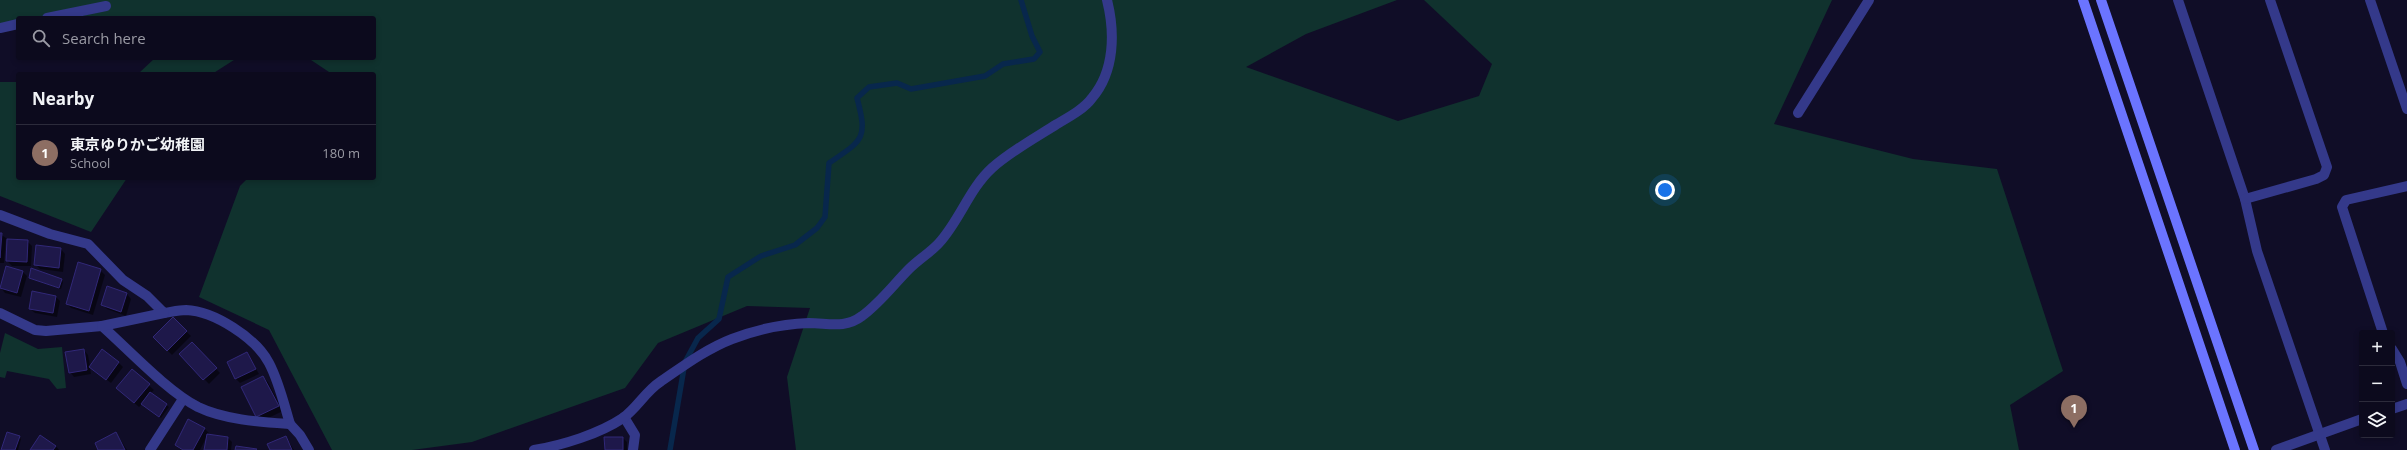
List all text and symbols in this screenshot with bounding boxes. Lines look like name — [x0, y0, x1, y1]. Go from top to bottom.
search box — [16, 16, 376, 60]
icon: search — [30, 27, 52, 49]
text: Search here — [62, 28, 146, 48]
text: Nearby — [32, 87, 94, 110]
text: 東京ゆりかご幼稚園 — [70, 134, 205, 154]
text: 1 — [41, 144, 49, 162]
text: 180 m — [322, 144, 360, 162]
text: School — [70, 154, 110, 172]
your location — [1655, 180, 1675, 200]
map controls — [2359, 330, 2395, 438]
button: + — [2359, 330, 2395, 366]
button: − — [2359, 366, 2395, 402]
pin: 1 — [2061, 395, 2087, 428]
button: layers — [2359, 402, 2395, 438]

